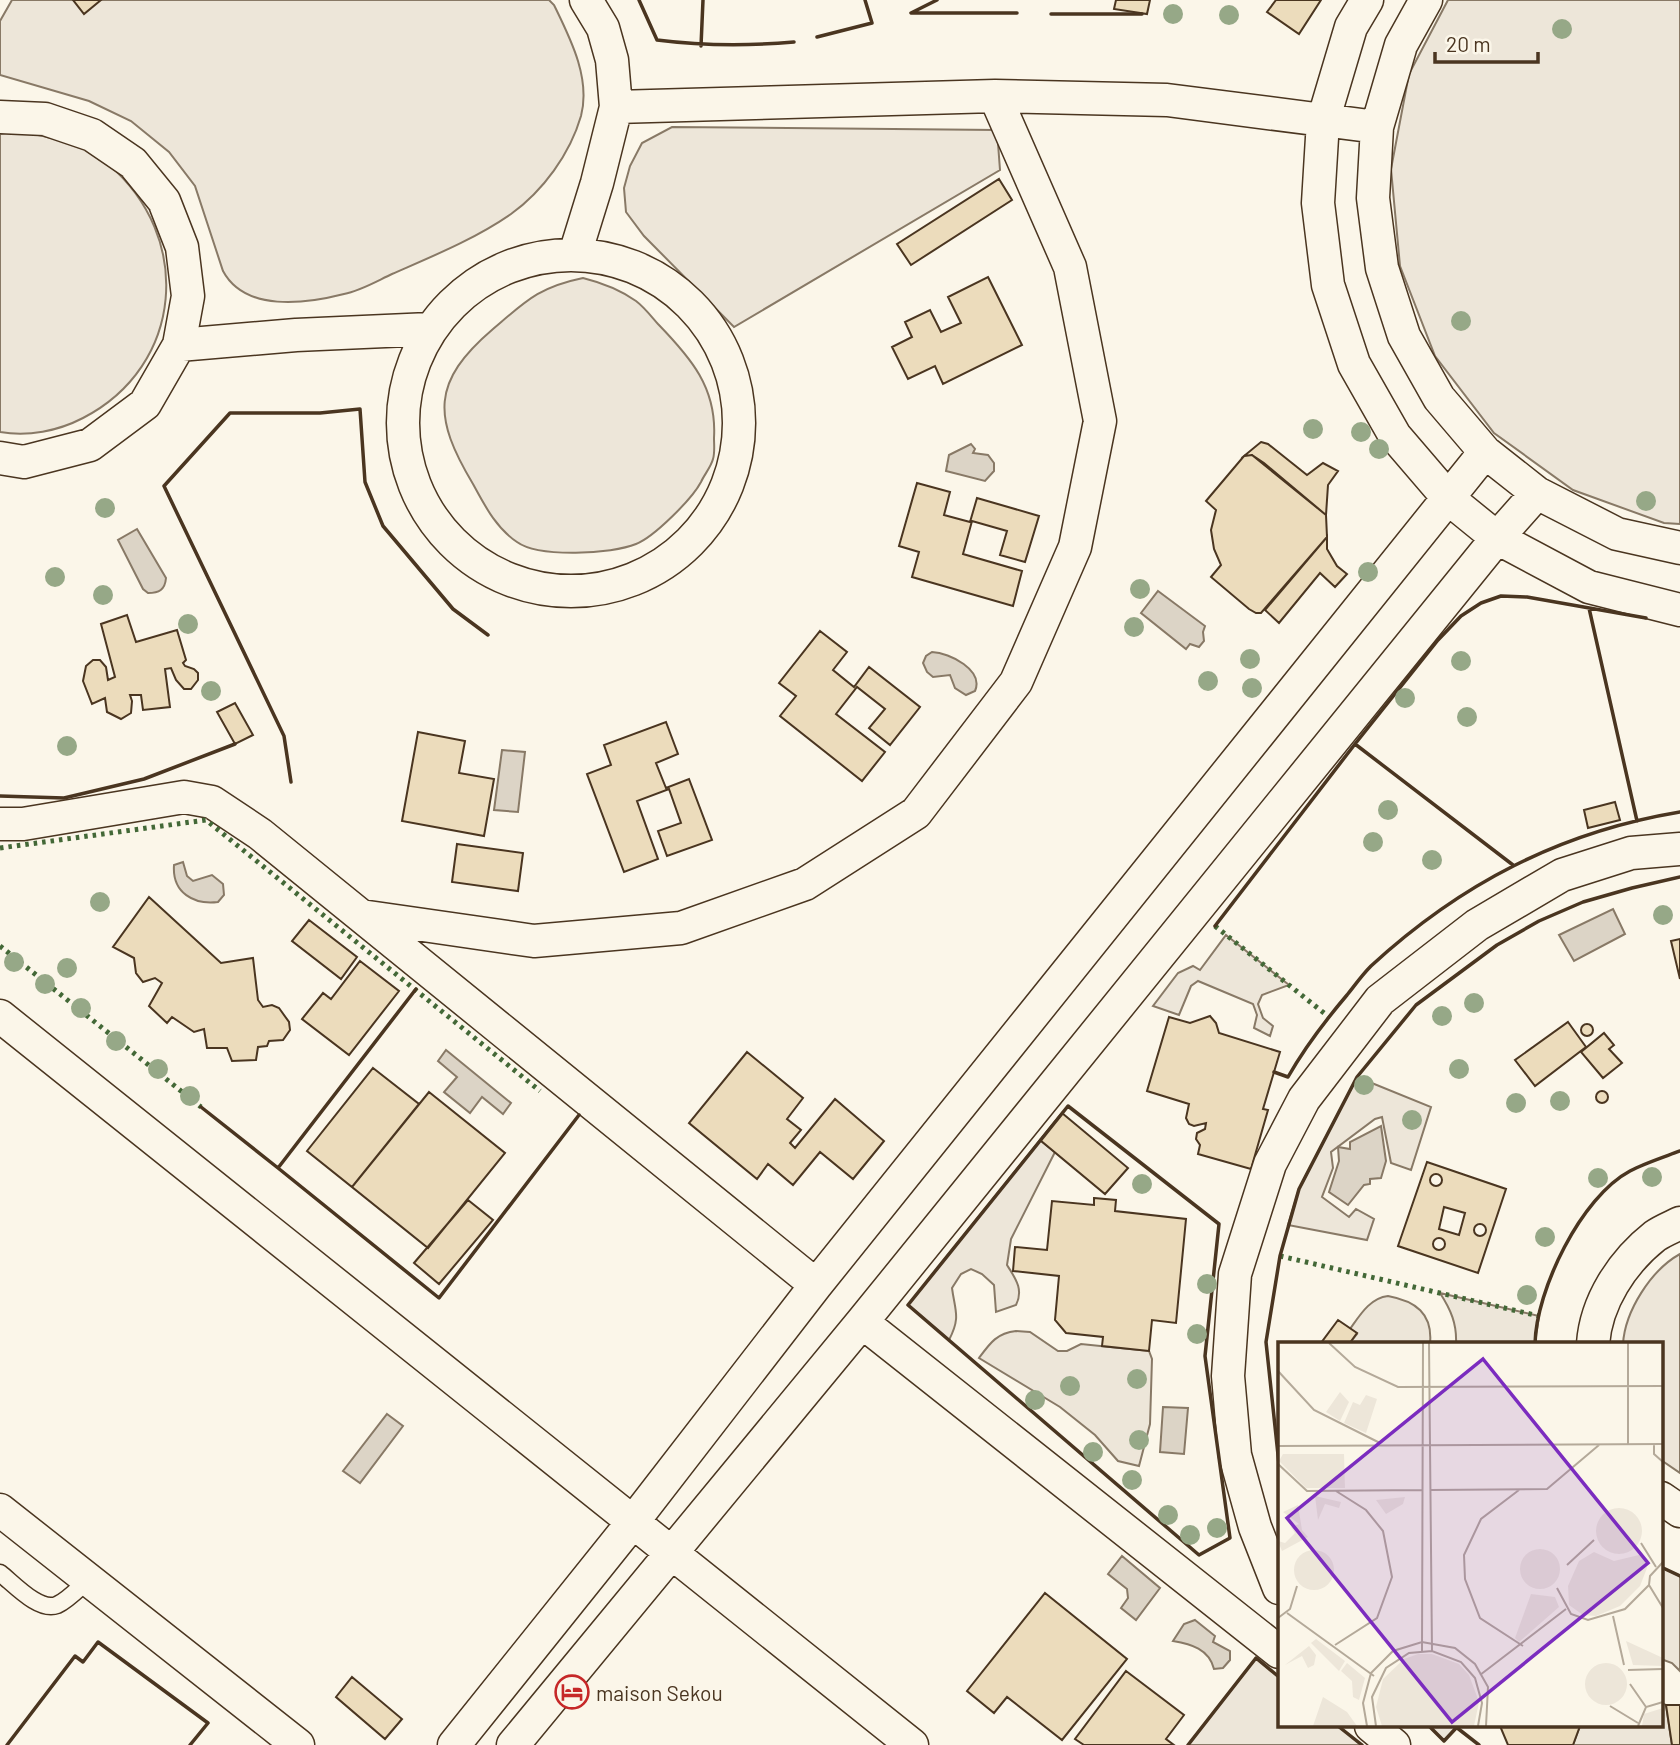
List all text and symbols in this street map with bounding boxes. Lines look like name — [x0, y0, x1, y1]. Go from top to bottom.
scale bar — [1435, 21, 1538, 65]
text: 20 m — [1446, 31, 1491, 56]
inset map — [1278, 1342, 1662, 1728]
hotel icon: maison Sekou — [553, 1673, 591, 1711]
place label: maison Sekou — [596, 1680, 723, 1705]

